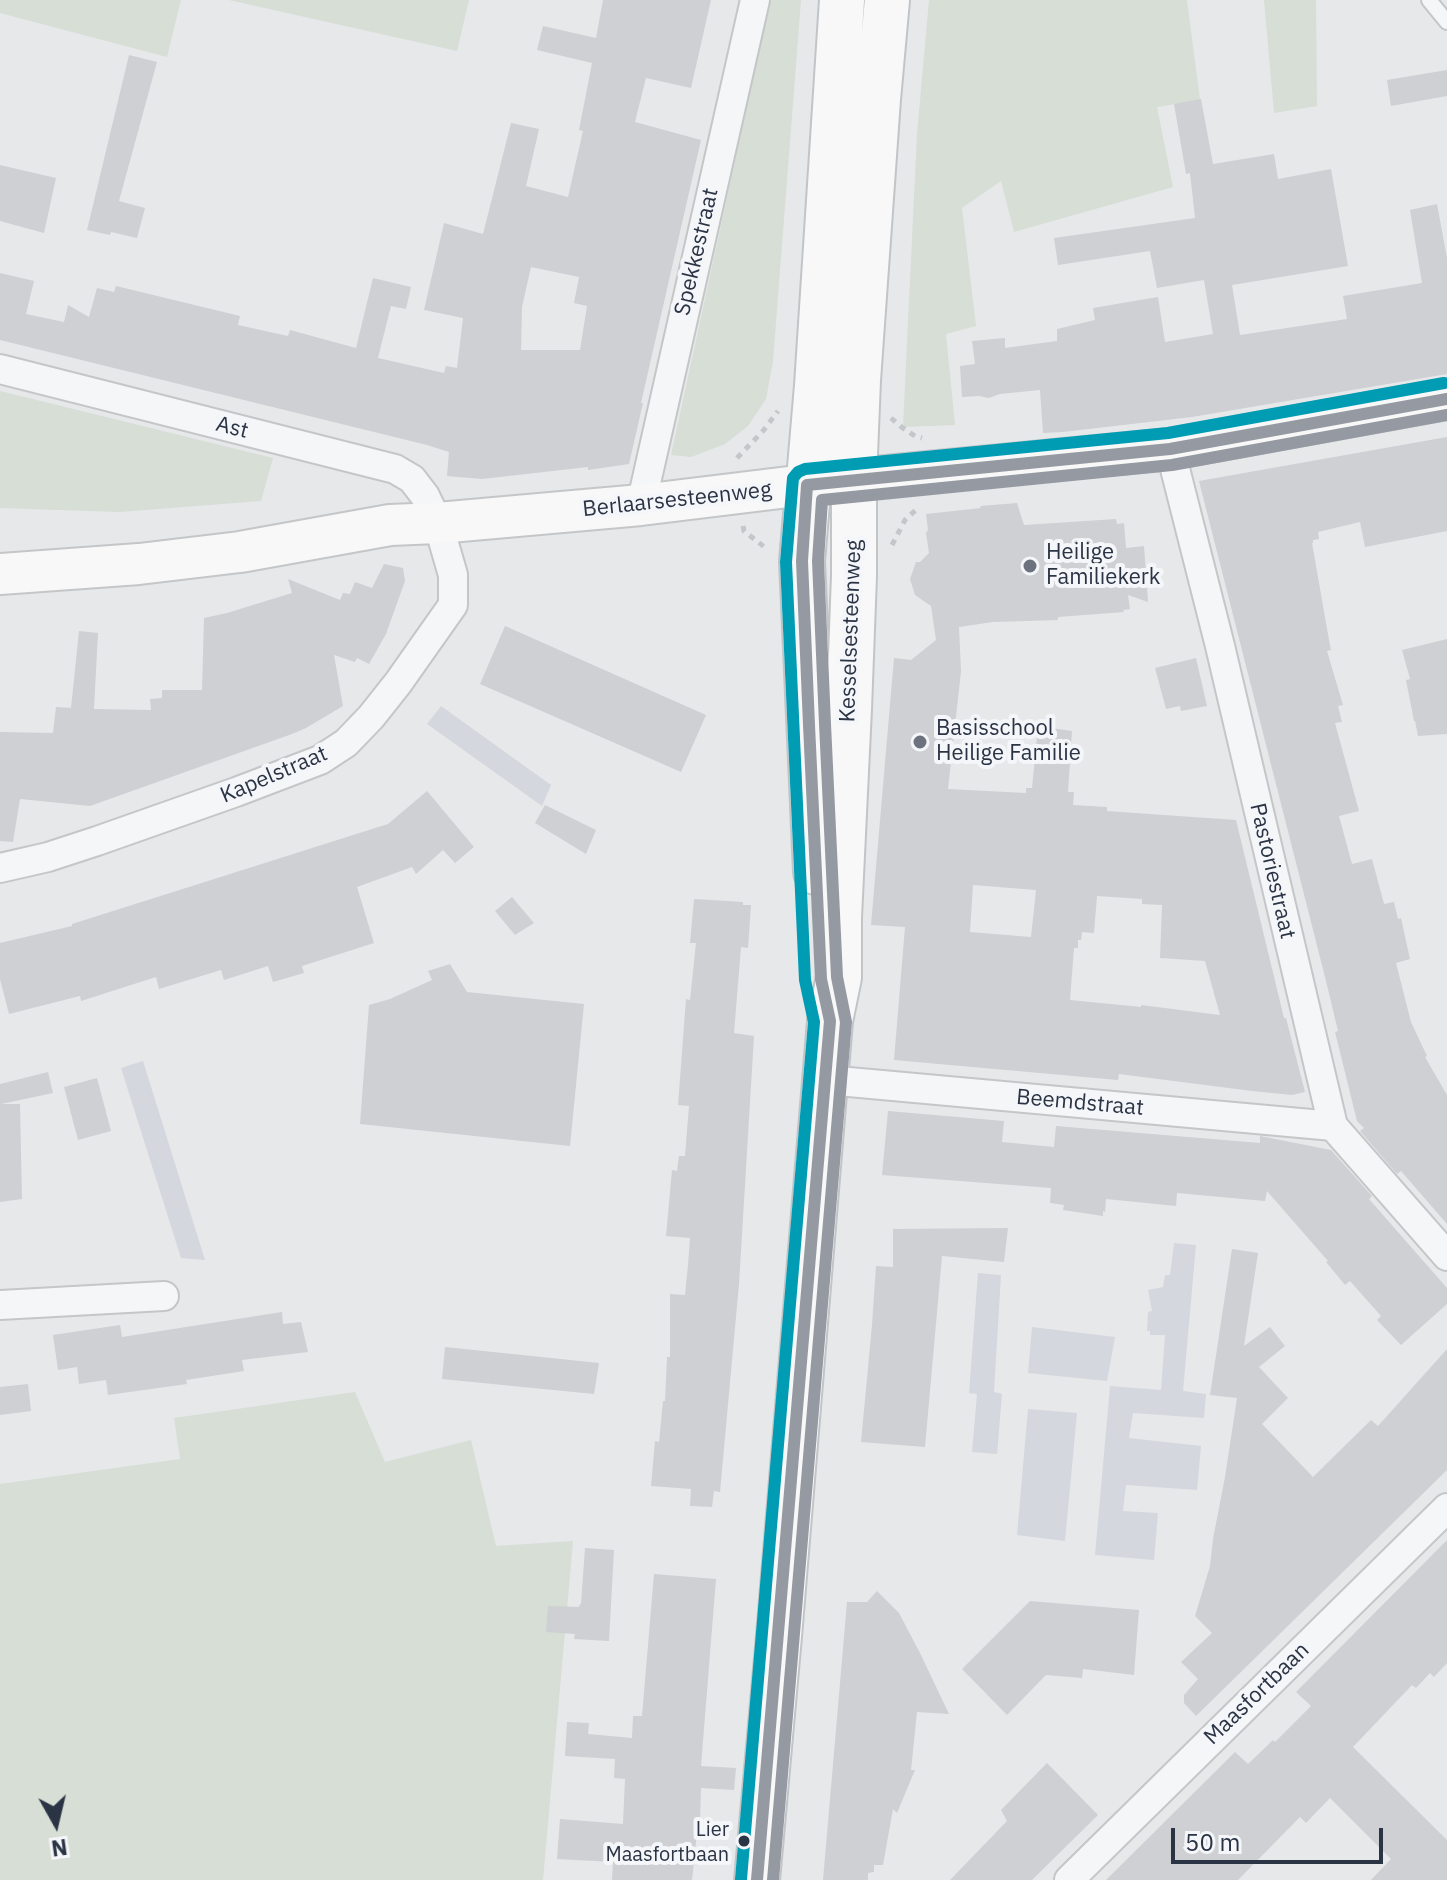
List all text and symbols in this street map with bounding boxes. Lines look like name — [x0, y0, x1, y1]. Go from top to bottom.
street label: Spekkestraat — [670, 186, 724, 318]
street label: Ast — [213, 411, 251, 445]
street label: Berlaarsesteenweg — [581, 477, 773, 523]
street label: Kesselsesteenweg — [835, 539, 867, 723]
place label: Heilige Familiekerk — [1046, 540, 1160, 592]
marker: Heilige Familiekerk — [1021, 557, 1039, 575]
place label: Basisschool Heilige Familie — [936, 716, 1081, 768]
marker: Basisschool Heilige Familie — [911, 733, 929, 751]
street label: Kapelstraat — [217, 741, 331, 809]
street label: Pastoriestraat — [1244, 801, 1300, 941]
street label: Beemdstraat — [1015, 1084, 1145, 1122]
street label: Maasfortbaan — [1199, 1637, 1315, 1751]
north arrow — [16, 1784, 96, 1864]
scale bar — [1175, 1812, 1387, 1862]
place label: Lier Maasfortbaan — [605, 1818, 729, 1865]
text: 50 m — [1185, 1826, 1240, 1858]
text: N — [50, 1833, 69, 1864]
marker: Lier Maasfortbaan — [736, 1833, 752, 1849]

